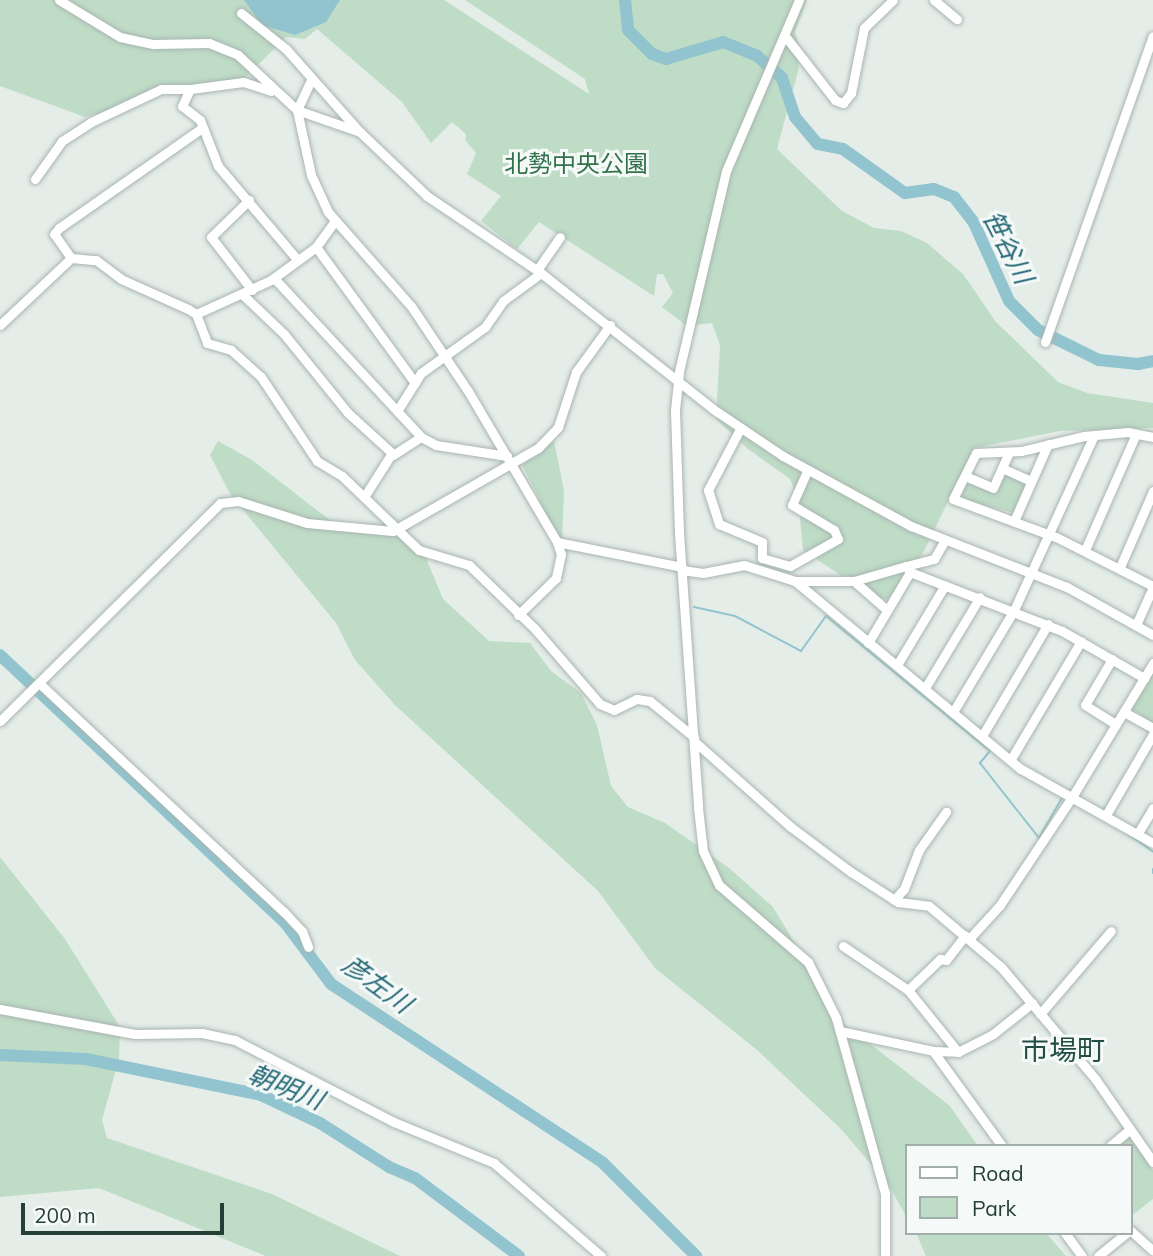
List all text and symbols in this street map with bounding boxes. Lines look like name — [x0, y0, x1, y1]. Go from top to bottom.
park label: 北勢中央公園 — [504, 150, 648, 178]
water label: 笹谷川 — [976, 205, 1040, 289]
water label: 彦左川 — [336, 948, 418, 1020]
district label: 市場町 — [1021, 1033, 1105, 1067]
water label: 朝明川 — [244, 1058, 328, 1116]
legend — [904, 1144, 1132, 1235]
text: Road — [972, 1160, 1023, 1186]
scale bar — [24, 1190, 228, 1234]
text: Park — [972, 1195, 1016, 1221]
text: 200 m — [34, 1202, 96, 1228]

